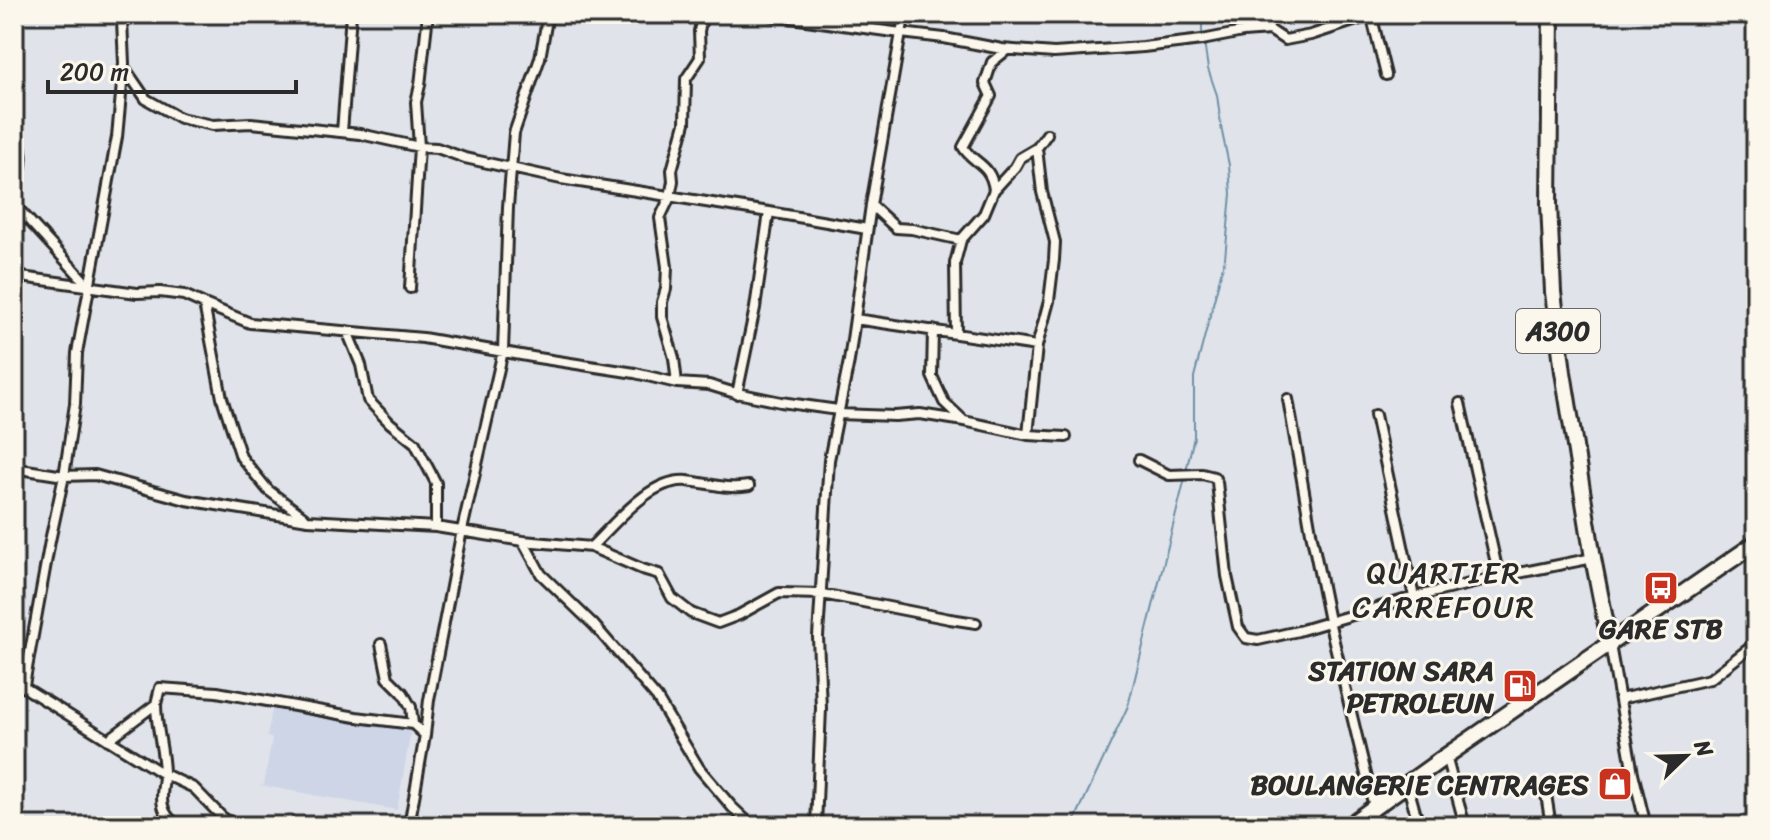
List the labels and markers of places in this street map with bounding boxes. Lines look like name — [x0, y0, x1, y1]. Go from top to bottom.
bus stop icon: GARE STB — [1642, 569, 1680, 607]
place label: GARE STB — [1599, 604, 1723, 653]
place label: STATION SARA PETROLEUN — [1307, 646, 1494, 727]
fuel station icon: STATION SARA PETROLEUN — [1501, 667, 1539, 705]
place label: BOULANGERIE CENTRAGES — [1251, 760, 1589, 809]
shop icon: BOULANGERIE CENTRAGES — [1596, 765, 1634, 803]

